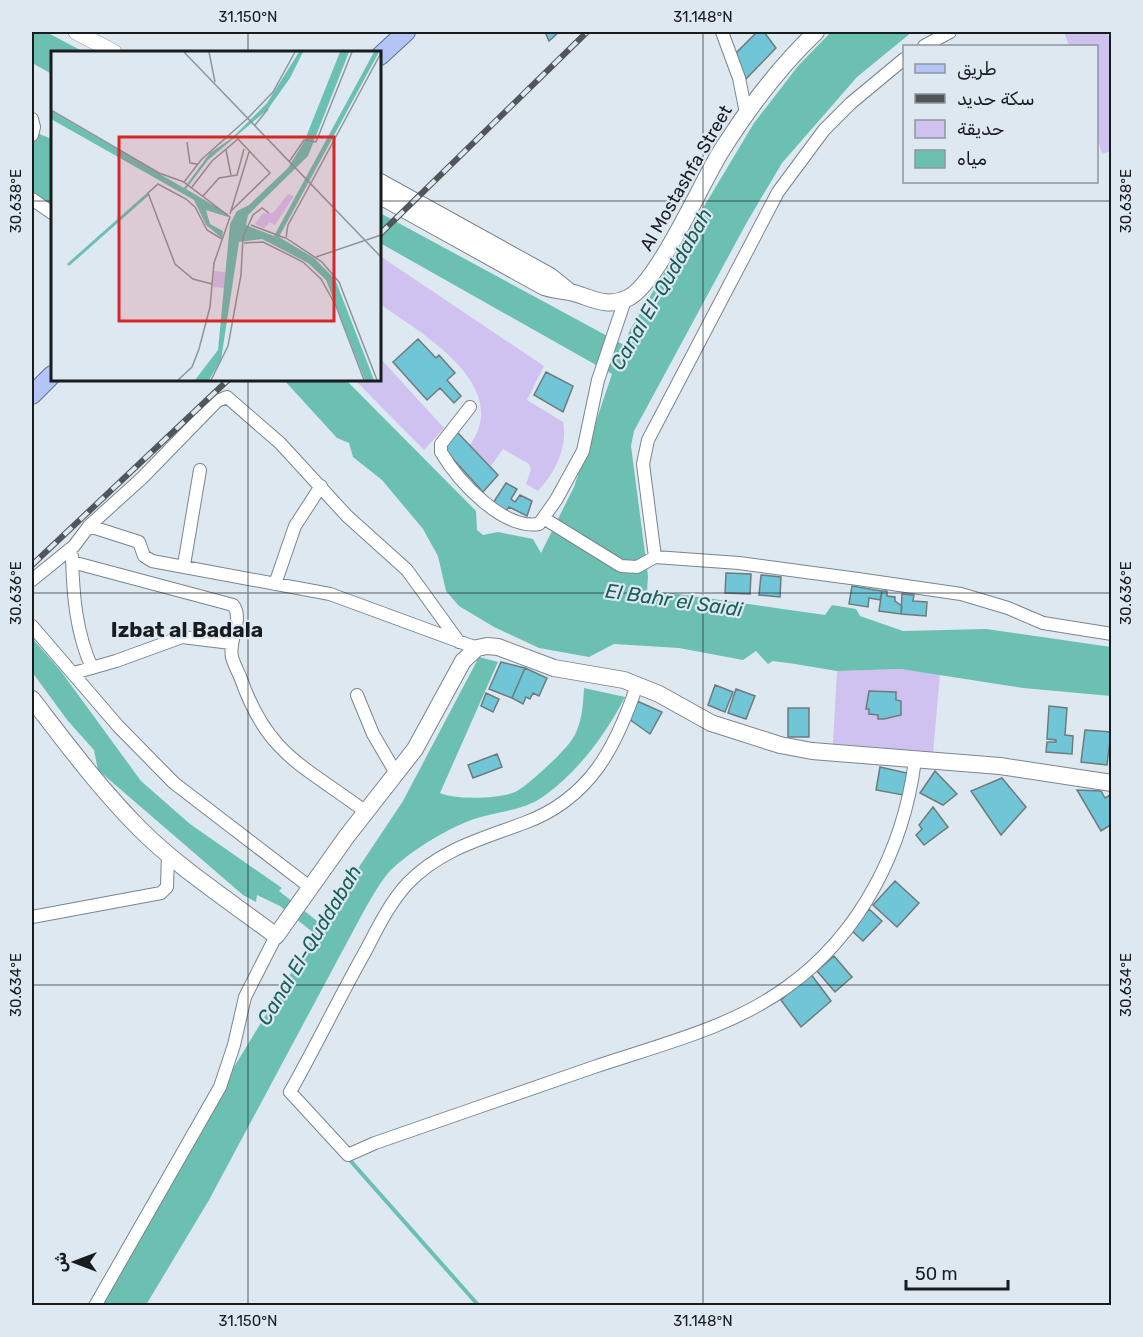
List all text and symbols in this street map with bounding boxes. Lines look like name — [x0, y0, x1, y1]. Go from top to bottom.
text: 31.150°N — [218, 8, 278, 26]
text: 31.148°N — [673, 8, 733, 26]
legend — [903, 45, 1098, 183]
inset map — [51, 51, 381, 381]
text: طريق — [957, 58, 997, 80]
text: سكة حديد — [957, 88, 1035, 110]
street label: Al Mostashfa Street — [635, 101, 737, 255]
text: حديقة — [957, 118, 1004, 140]
text: مياه — [957, 148, 987, 170]
text: 30.638°E — [7, 169, 25, 233]
text: 30.638°E — [1117, 169, 1135, 233]
water label: Canal El-Quddabah — [605, 204, 717, 374]
text: 30.636°E — [7, 561, 25, 625]
text: 30.636°E — [1117, 561, 1135, 625]
water label: El Bahr el Saidi — [604, 578, 745, 622]
district label: Izbat al Badala — [111, 617, 263, 642]
water label: Canal El-Quddabah — [252, 861, 366, 1029]
text: 30.634°E — [7, 953, 25, 1017]
text: 30.634°E — [1117, 953, 1135, 1017]
north arrow — [45, 1232, 105, 1292]
text: ش — [51, 1252, 70, 1272]
scale bar — [906, 1253, 1008, 1291]
text: 50 m — [915, 1263, 958, 1285]
text: 31.150°N — [218, 1312, 278, 1330]
text: 31.148°N — [673, 1312, 733, 1330]

